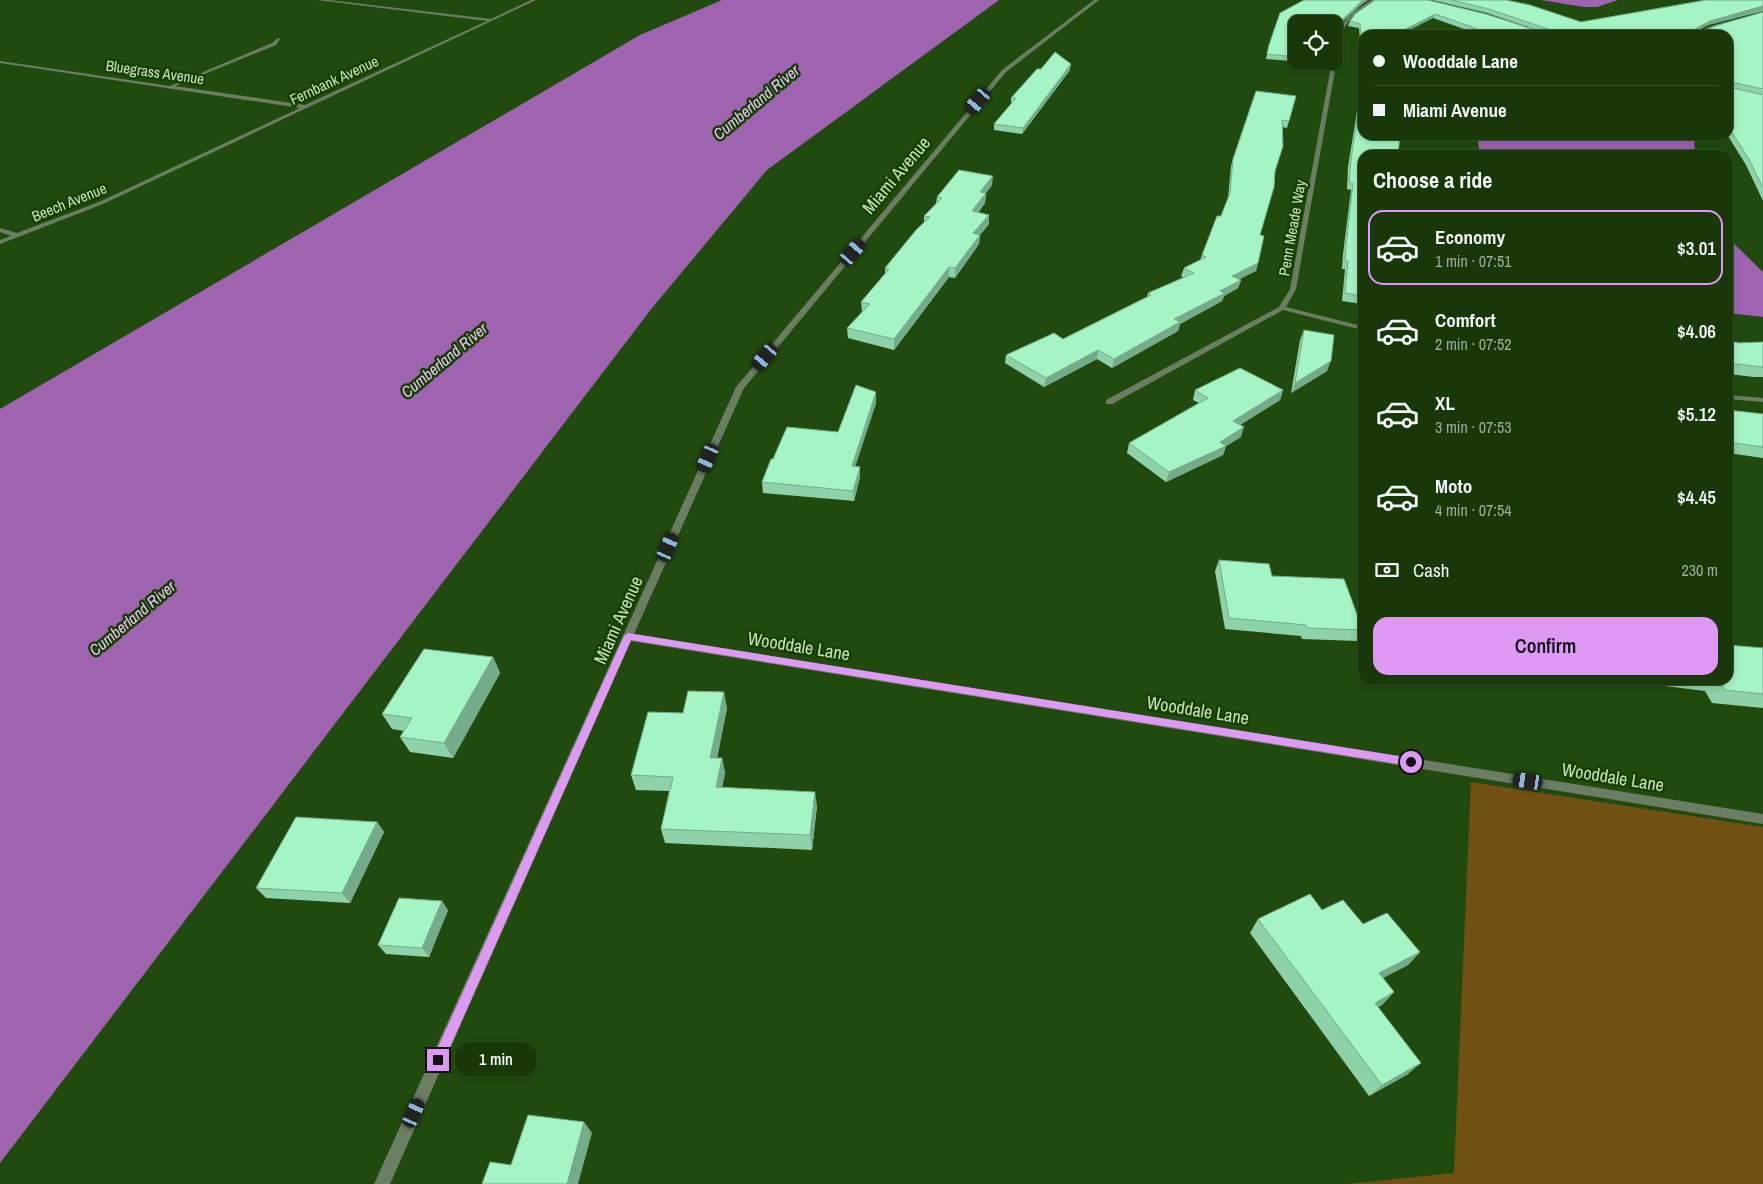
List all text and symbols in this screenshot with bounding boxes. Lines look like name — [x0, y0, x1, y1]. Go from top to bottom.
map controls — [1288, 15, 1343, 70]
button: locate — [1288, 15, 1343, 70]
text: Wooddale Lane — [1403, 48, 1518, 74]
street label: Fernbank Avenue — [286, 50, 382, 110]
street label: Bluegrass Avenue — [105, 55, 206, 89]
water label: Cumberland River — [708, 59, 804, 145]
car — [962, 85, 993, 117]
text: Miami Avenue — [1403, 97, 1507, 123]
street label: Miami Avenue — [856, 131, 936, 219]
text: Choose a ride — [1373, 165, 1492, 195]
street label: Beech Avenue — [28, 177, 110, 227]
street label: Penn Meade Way — [1273, 177, 1311, 278]
text: Economy — [1435, 224, 1505, 250]
icon: car — [1375, 225, 1420, 270]
text: $3.01 — [1677, 235, 1716, 261]
car — [837, 236, 868, 268]
text: 1 min · 07:51 — [1435, 250, 1512, 272]
text: Comfort — [1435, 307, 1496, 333]
icon: car — [1375, 308, 1420, 353]
water label: Cumberland River — [396, 317, 492, 403]
text: $4.06 — [1677, 318, 1716, 344]
text: 2 min · 07:52 — [1435, 333, 1512, 355]
car — [749, 341, 780, 373]
text: XL — [1435, 390, 1455, 416]
icon: car — [1375, 391, 1420, 436]
text: $5.12 — [1677, 401, 1716, 427]
text: 3 min · 07:53 — [1435, 416, 1512, 438]
car — [695, 441, 720, 475]
text: Moto — [1435, 473, 1472, 499]
icon: car — [1375, 474, 1420, 519]
text: $4.45 — [1677, 484, 1716, 510]
text: 4 min · 07:54 — [1435, 499, 1512, 521]
car — [655, 530, 680, 564]
icon: cash — [1373, 556, 1401, 584]
text: Cash — [1413, 557, 1449, 583]
text: 230 m — [1682, 559, 1718, 581]
street label: Miami Avenue — [587, 572, 649, 668]
water label: Cumberland River — [84, 575, 180, 661]
button: Confirm — [1373, 617, 1718, 675]
street label: Wooddale Lane — [746, 626, 852, 666]
street label: Wooddale Lane — [1145, 690, 1251, 730]
route start — [1400, 751, 1422, 773]
street label: Wooddale Lane — [1560, 757, 1666, 797]
car — [1512, 771, 1543, 791]
callout: 1 min — [456, 1042, 538, 1078]
text: 1 min — [479, 1048, 513, 1070]
route end — [427, 1049, 449, 1071]
car — [401, 1096, 426, 1130]

